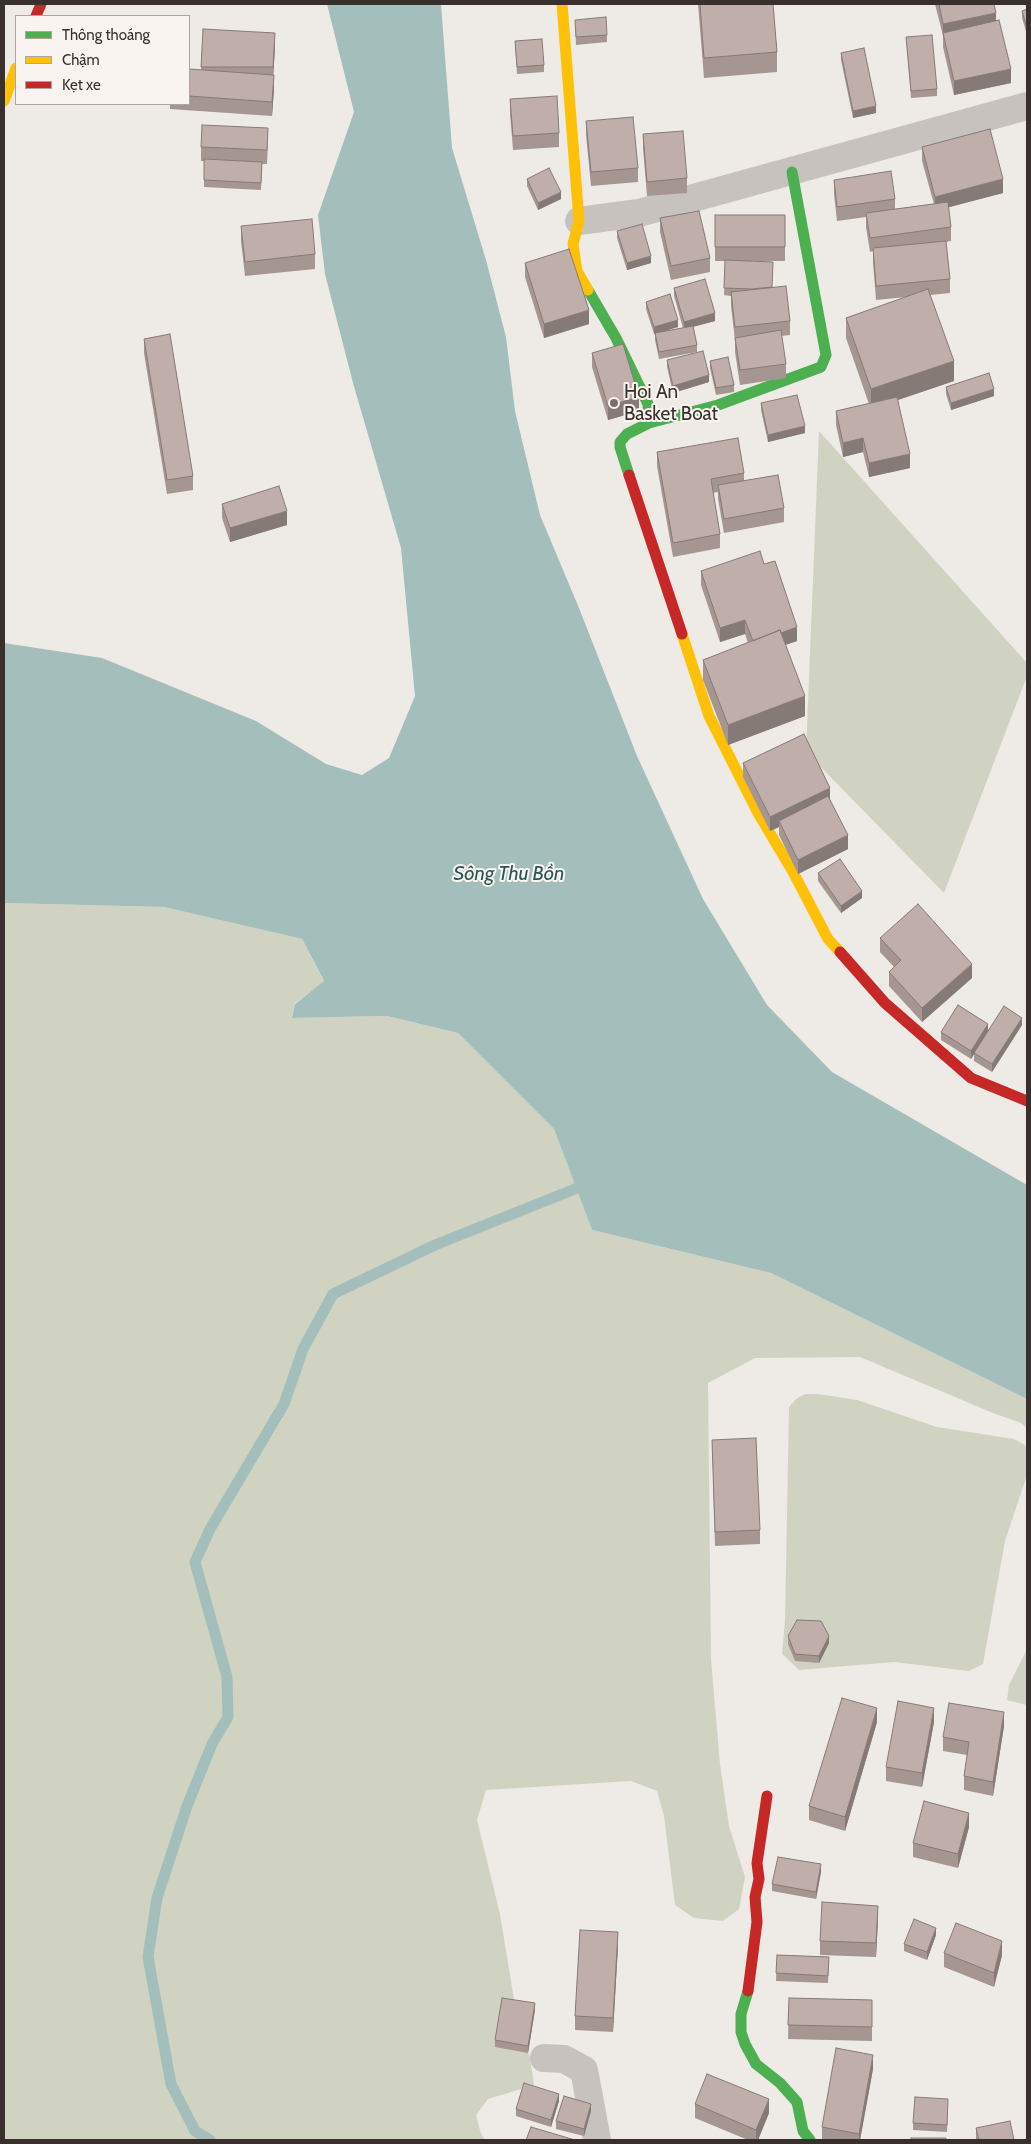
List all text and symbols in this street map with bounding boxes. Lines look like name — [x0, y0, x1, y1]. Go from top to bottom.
legend — [15, 15, 190, 105]
text: Thông thoáng — [62, 26, 150, 44]
text: Chậm — [62, 51, 100, 69]
text: Kẹt xe — [62, 76, 101, 94]
place label: Hoi An Basket Boat — [624, 381, 718, 425]
marker: Hoi An Basket Boat — [608, 397, 620, 409]
water label: Sông Thu Bồn — [454, 862, 564, 886]

